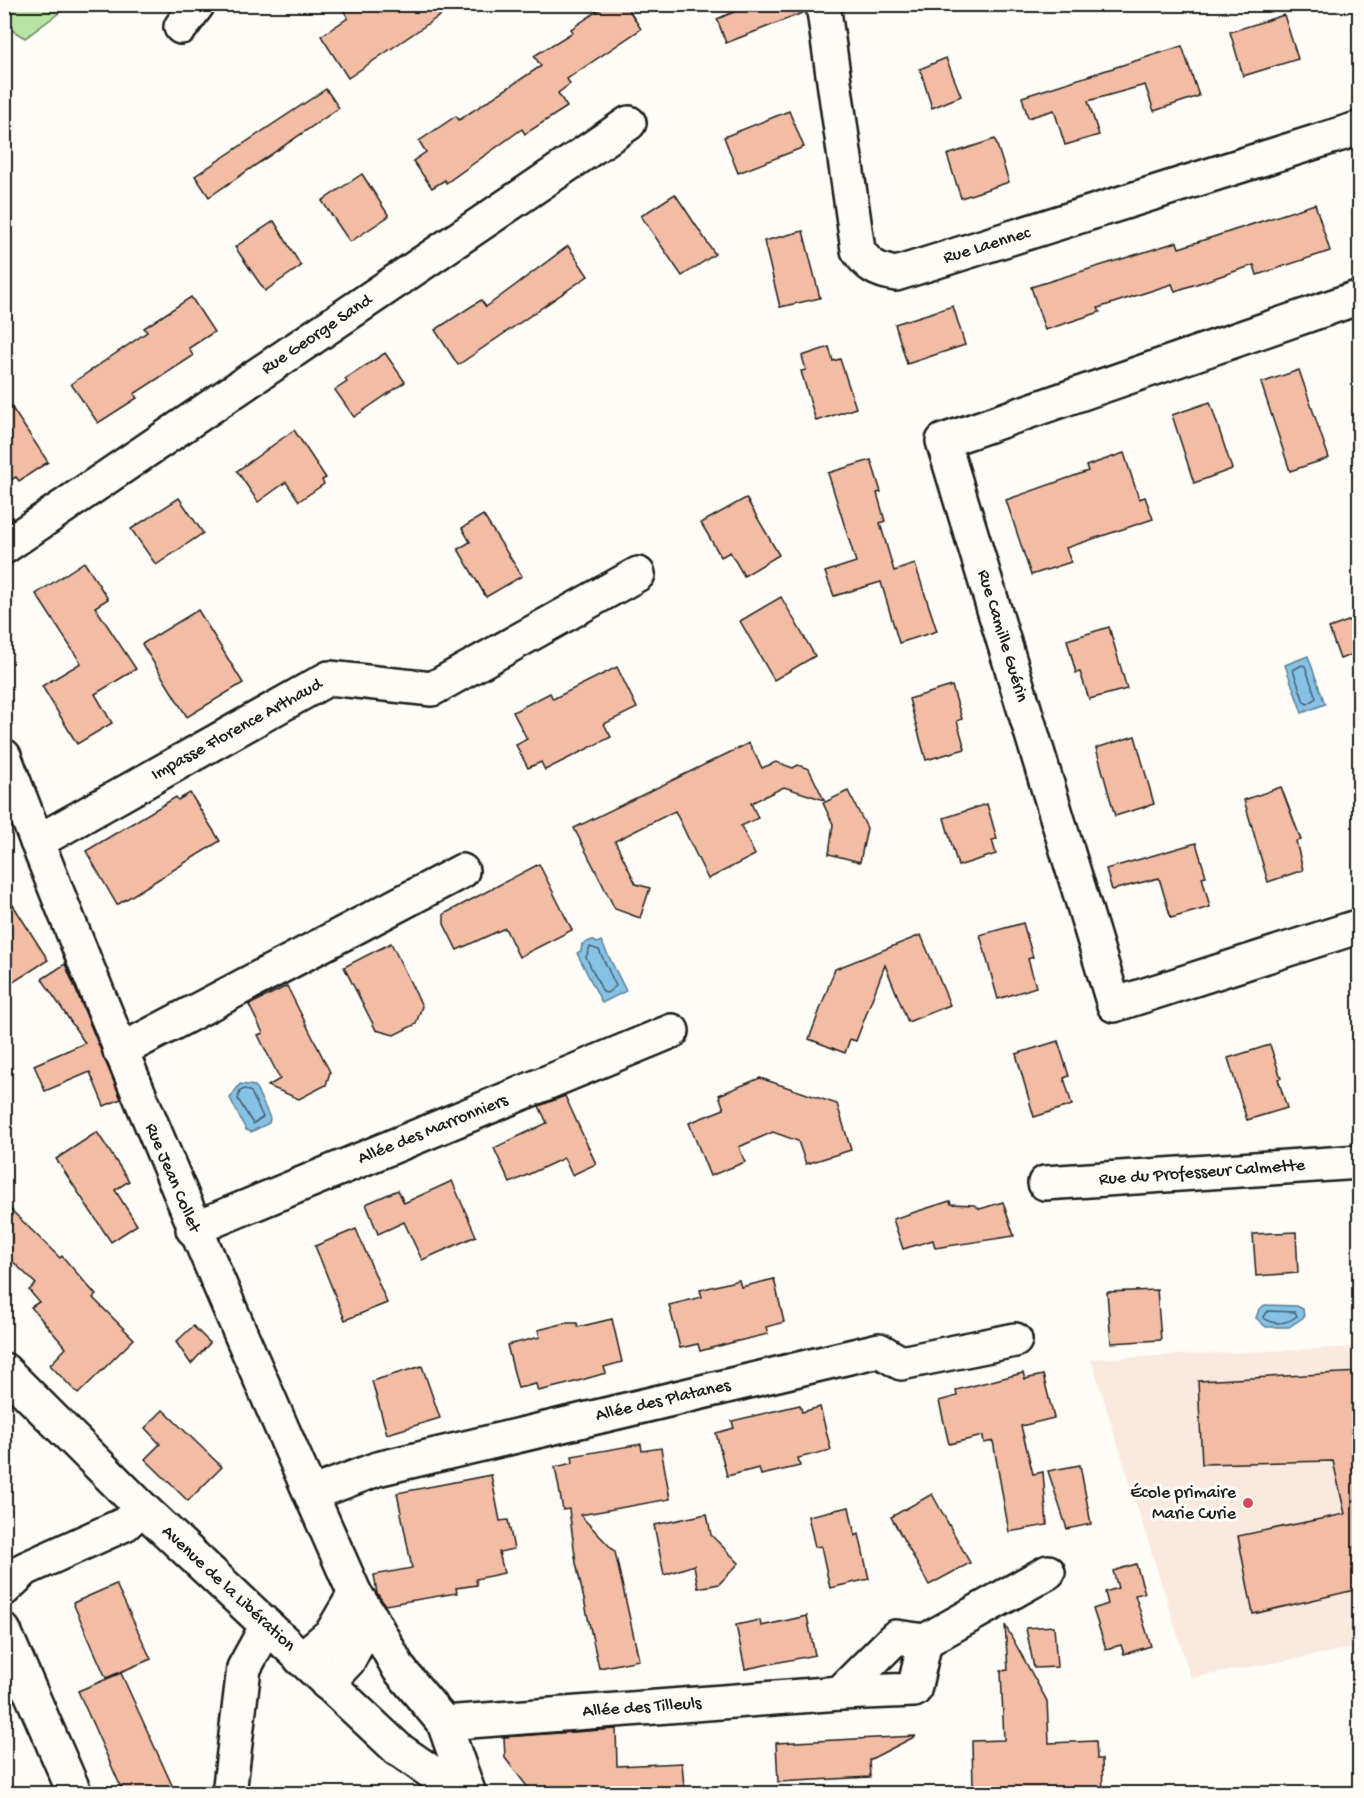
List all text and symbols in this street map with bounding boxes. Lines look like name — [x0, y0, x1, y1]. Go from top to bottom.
street label: Rue Laennec — [941, 223, 1034, 269]
street label: Rue George Sand — [258, 289, 378, 380]
street label: Rue Camille Guérin — [972, 567, 1032, 705]
street label: Impasse Florence Arthaud — [148, 674, 327, 786]
street label: Allée des Marronniers — [355, 1090, 512, 1170]
street label: Rue Jean Collet — [140, 1120, 205, 1237]
street label: Rue du Professeur Calmette — [1098, 1155, 1306, 1191]
street label: Allée des Platanes — [593, 1375, 734, 1427]
place label: École primaire Marie Curie — [1130, 1483, 1237, 1525]
marker: École primaire Marie Curie — [1241, 1496, 1255, 1510]
street label: Avenue de la Libération — [157, 1521, 300, 1657]
street label: Allée des Tilleuls — [582, 1693, 704, 1723]

